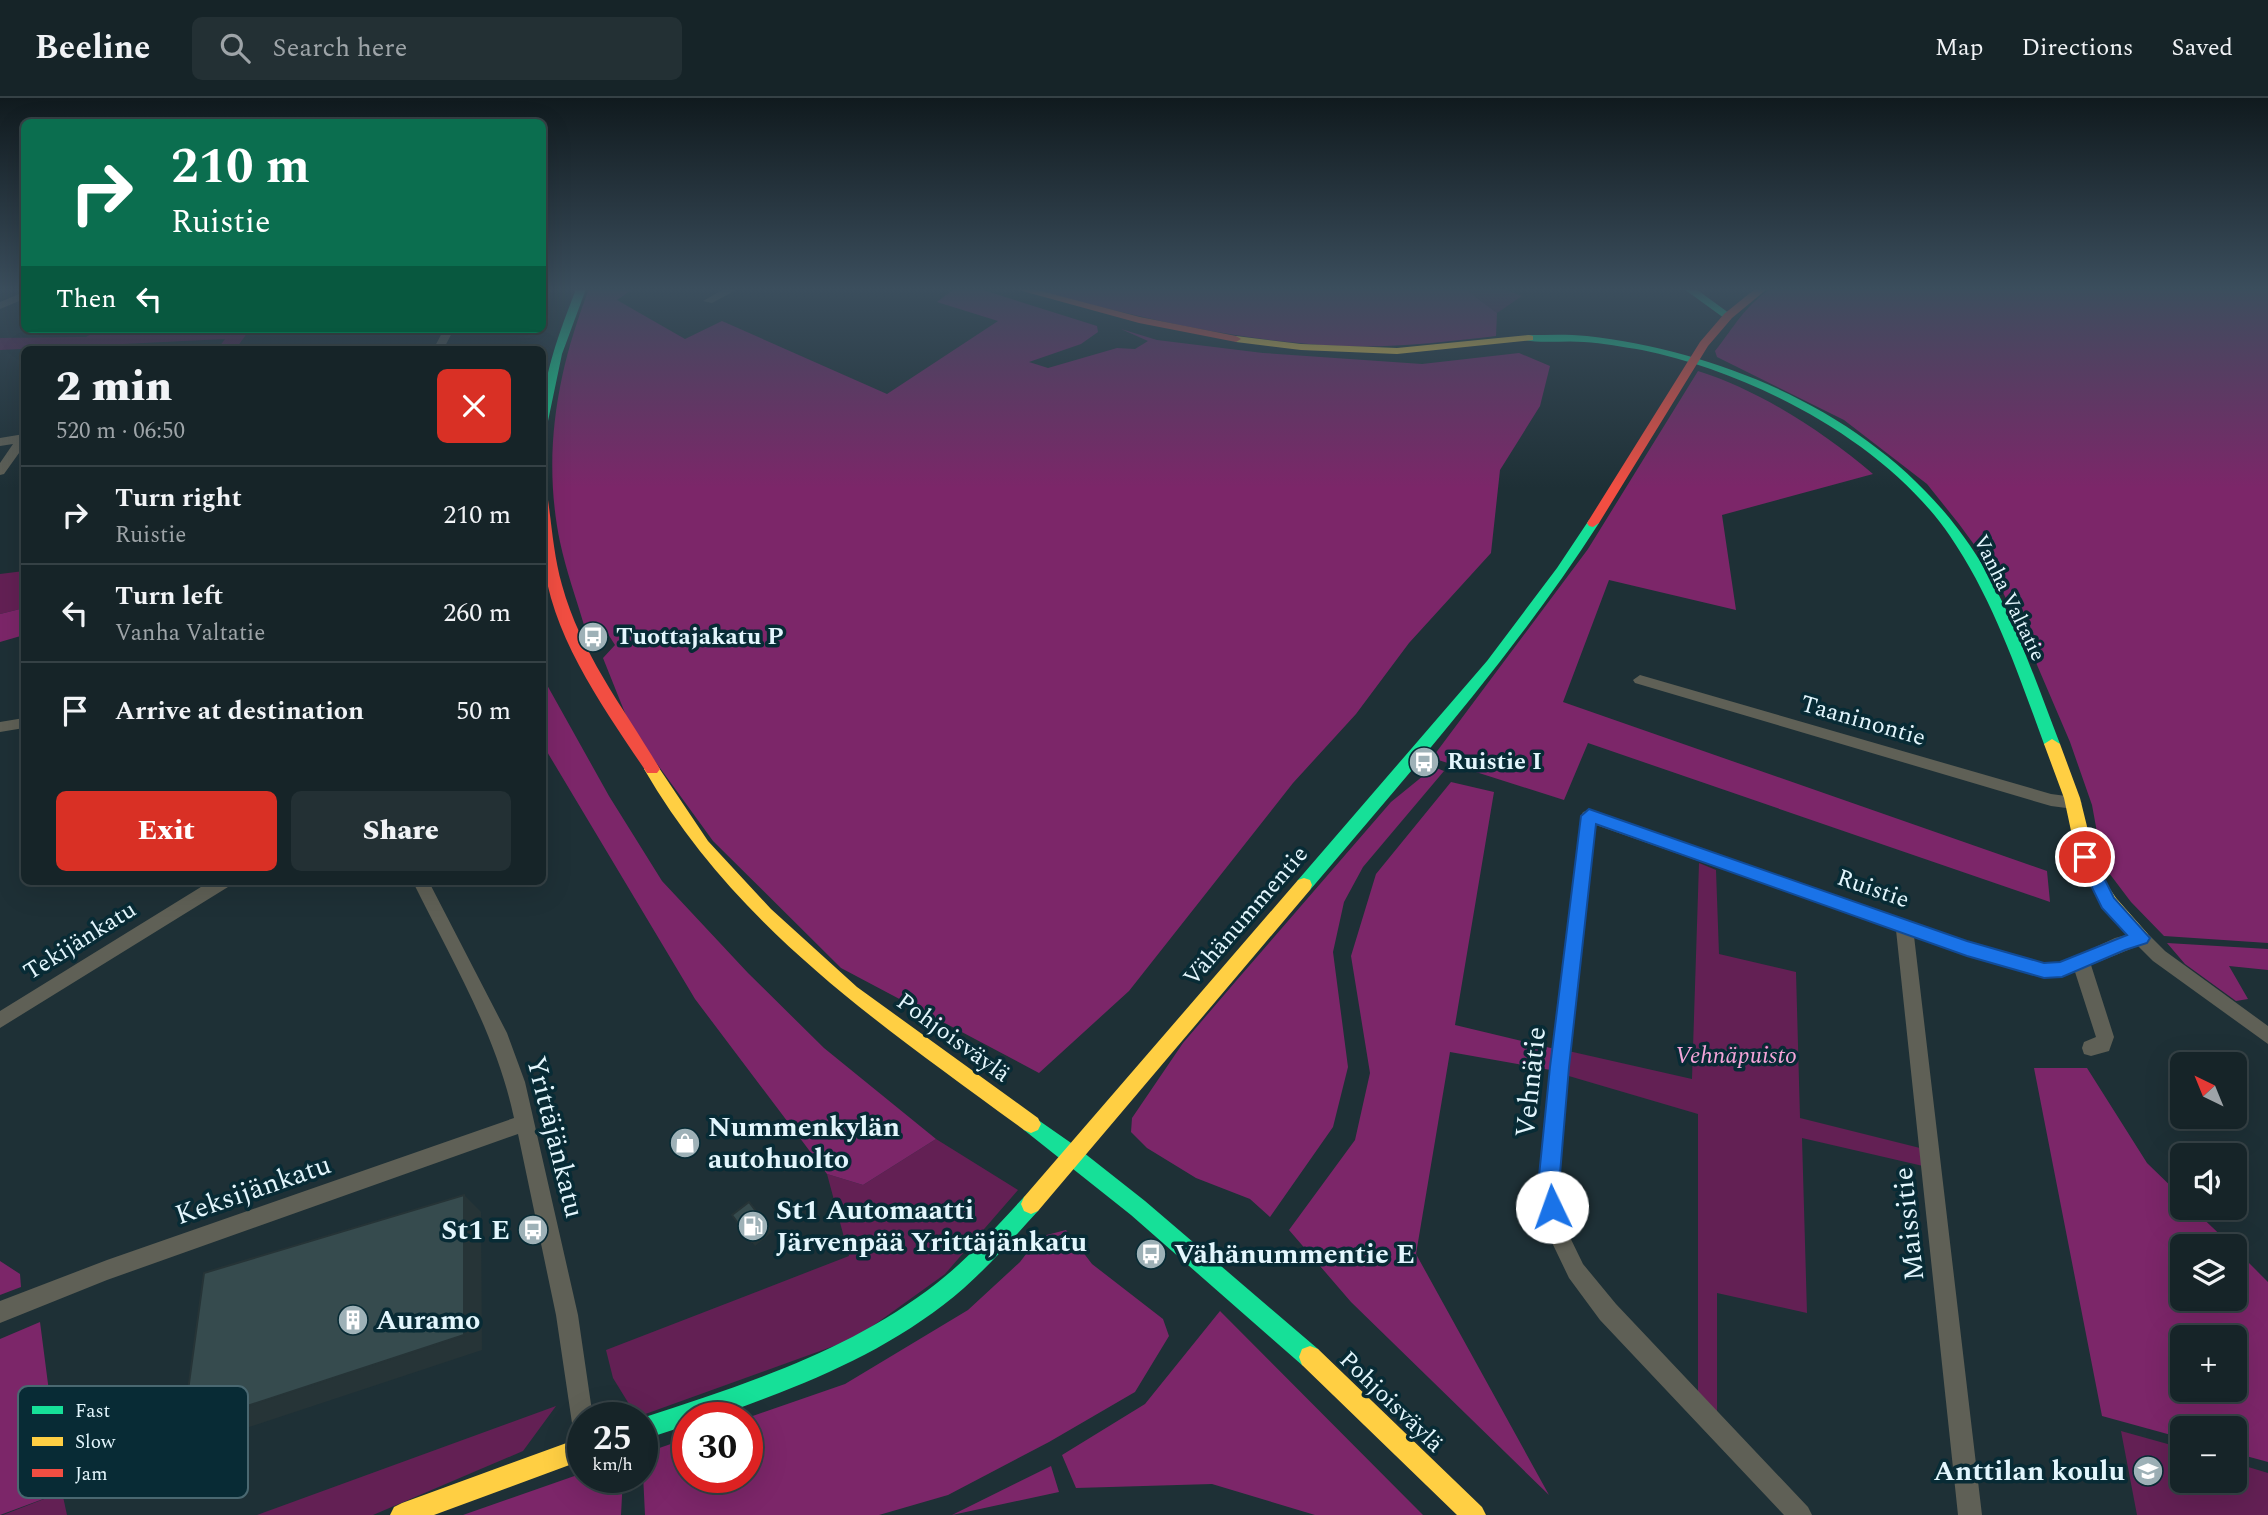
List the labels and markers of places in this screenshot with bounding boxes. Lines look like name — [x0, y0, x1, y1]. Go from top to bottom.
place label: Tuottajakatu P — [616, 619, 784, 655]
bus stop icon: Tuottajakatu P — [576, 620, 610, 654]
place label: Ruistie I — [1447, 744, 1542, 780]
bus stop icon: Ruistie I — [1407, 745, 1441, 779]
pin — [2055, 827, 2115, 887]
place label: Nummenkylän autohuolto — [708, 1106, 900, 1181]
shop icon: Nummenkylän autohuolto — [668, 1126, 702, 1160]
place label: St1 Automaatti Järvenpää Yrittäjänkatu — [776, 1189, 1088, 1264]
place label: St1 E — [441, 1209, 510, 1252]
fuel station icon: St1 Automaatti Järvenpää Yrittäjänkatu — [736, 1209, 770, 1243]
bus stop icon: St1 E — [516, 1213, 550, 1247]
place label: Vähänummentie E — [1174, 1233, 1415, 1276]
bus stop icon: Vähänummentie E — [1134, 1237, 1168, 1271]
place label: Auramo — [376, 1299, 480, 1342]
building icon: Auramo — [336, 1303, 370, 1337]
place label: Anttilan koulu — [1933, 1450, 2125, 1493]
school or university icon: Anttilan koulu — [2131, 1454, 2165, 1488]

